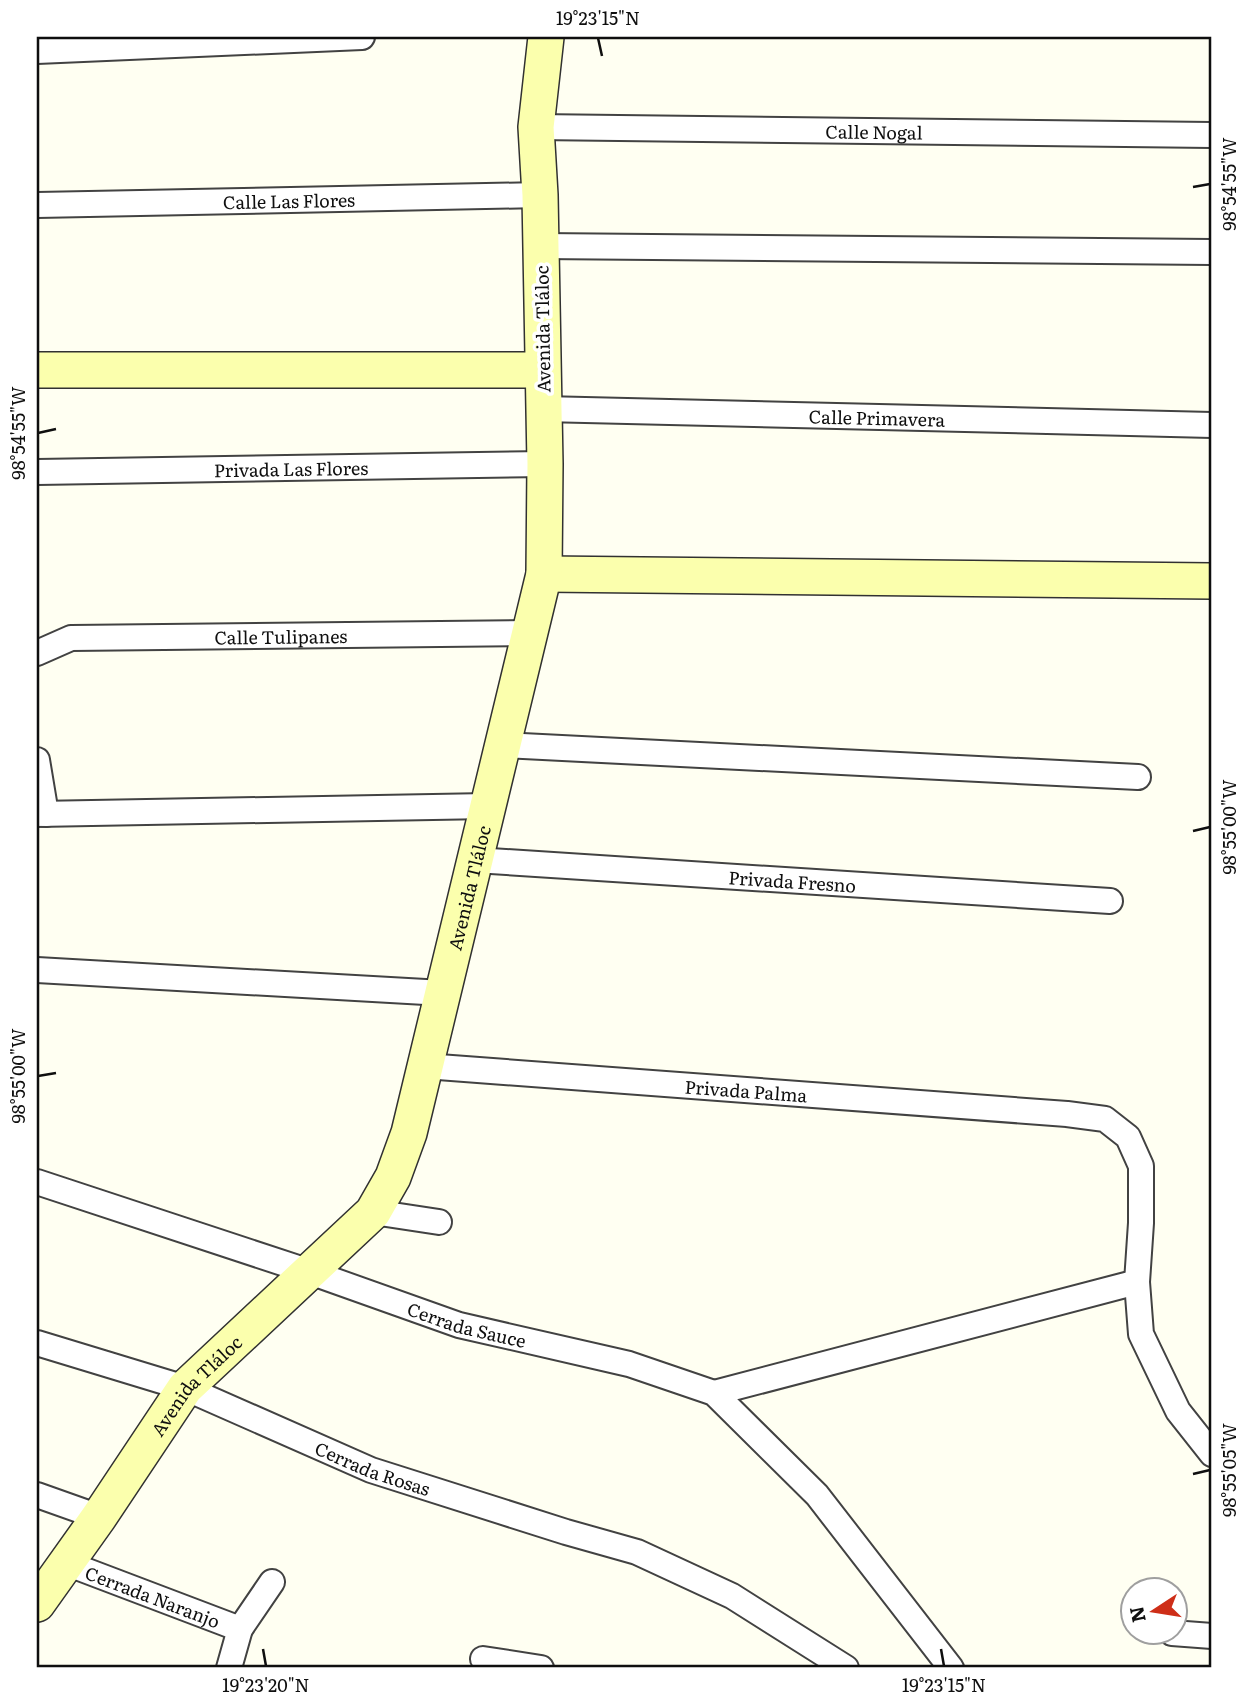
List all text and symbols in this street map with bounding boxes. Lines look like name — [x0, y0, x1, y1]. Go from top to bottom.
text: 19°23'15"N — [556, 4, 640, 31]
street label: Calle Nogal — [825, 117, 923, 145]
text: 98°54'55"W — [1215, 137, 1242, 231]
street label: Calle Las Flores — [223, 185, 355, 215]
street label: Avenida Tláloc — [527, 265, 557, 393]
text: 98°54'55"W — [4, 386, 31, 480]
street label: Calle Primavera — [808, 402, 946, 432]
street label: Privada Las Flores — [214, 453, 368, 483]
street label: Calle Tulipanes — [214, 621, 347, 650]
text: 98°55'00"W — [1215, 779, 1242, 875]
street label: Avenida Tláloc — [440, 822, 496, 953]
street label: Privada Fresno — [728, 863, 857, 898]
text: 98°55'00"W — [4, 1028, 31, 1124]
street label: Privada Palma — [684, 1072, 809, 1108]
street label: Cerrada Sauce — [404, 1294, 529, 1353]
street label: Avenida Tláloc — [143, 1328, 247, 1441]
text: 98°55'05"W — [1215, 1423, 1242, 1517]
street label: Cerrada Rosas — [311, 1434, 434, 1502]
street label: Cerrada Naranjo — [82, 1558, 224, 1634]
north arrow — [1120, 1576, 1190, 1646]
text: N — [1121, 1604, 1152, 1625]
text: 19°23'20"N — [222, 1671, 310, 1698]
text: 19°23'15"N — [902, 1671, 986, 1698]

